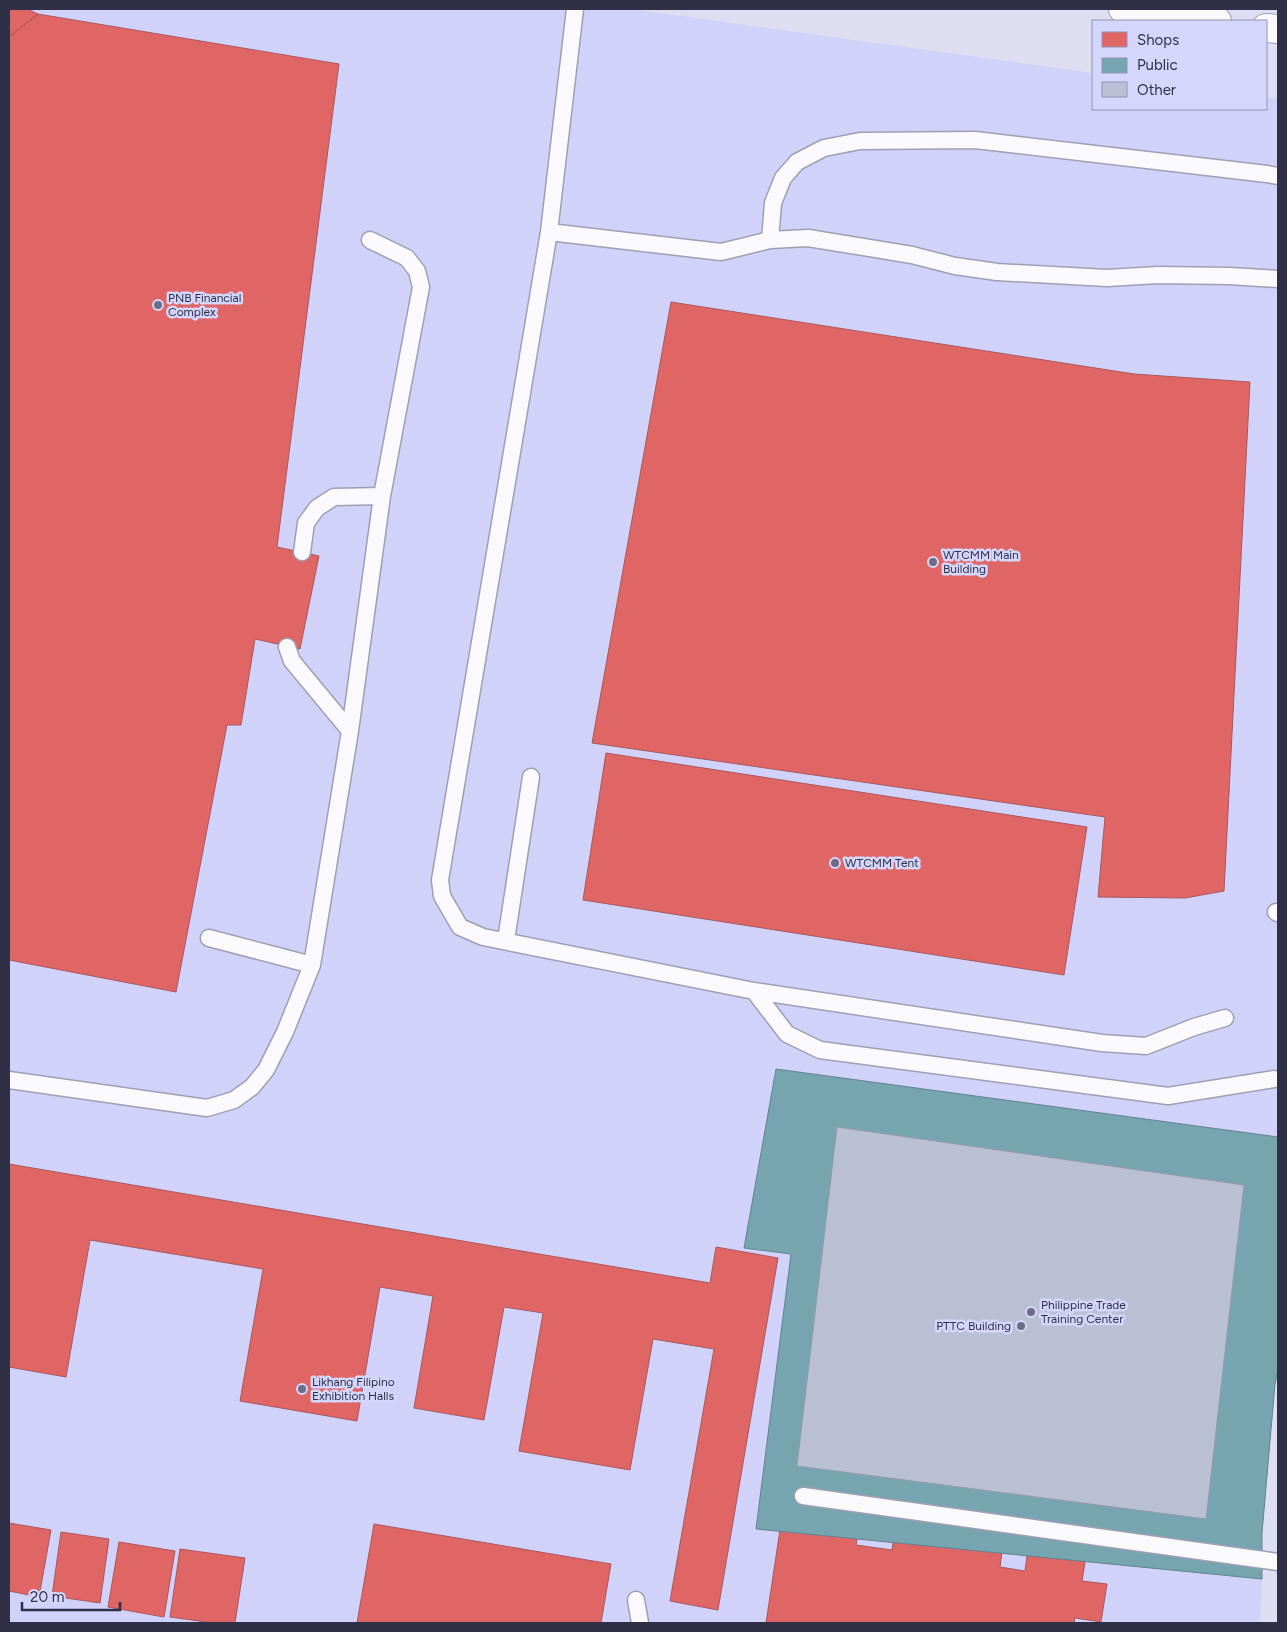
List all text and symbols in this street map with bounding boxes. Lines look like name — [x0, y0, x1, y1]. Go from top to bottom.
legend — [1092, 20, 1267, 110]
text: Shops — [1137, 31, 1179, 49]
text: Public — [1137, 56, 1178, 74]
text: Other — [1137, 81, 1176, 99]
place label: PNB Financial Complex — [168, 291, 241, 319]
marker: PNB Financial Complex — [152, 299, 164, 311]
place label: WTCMM Main Building — [943, 548, 1019, 576]
marker: WTCMM Main Building — [927, 556, 939, 568]
place label: WTCMM Tent — [845, 856, 919, 870]
marker: WTCMM Tent — [829, 857, 841, 869]
place label: Philippine Trade Training Center — [1041, 1298, 1126, 1326]
marker: Philippine Trade Training Center — [1025, 1306, 1037, 1318]
place label: PTTC Building — [936, 1319, 1011, 1333]
marker: PTTC Building — [1015, 1320, 1027, 1332]
place label: Likhang Filipino Exhibition Halls — [312, 1375, 395, 1403]
marker: Likhang Filipino Exhibition Halls — [296, 1383, 308, 1395]
scale bar — [22, 1580, 120, 1612]
text: 20 m — [30, 1588, 64, 1606]

